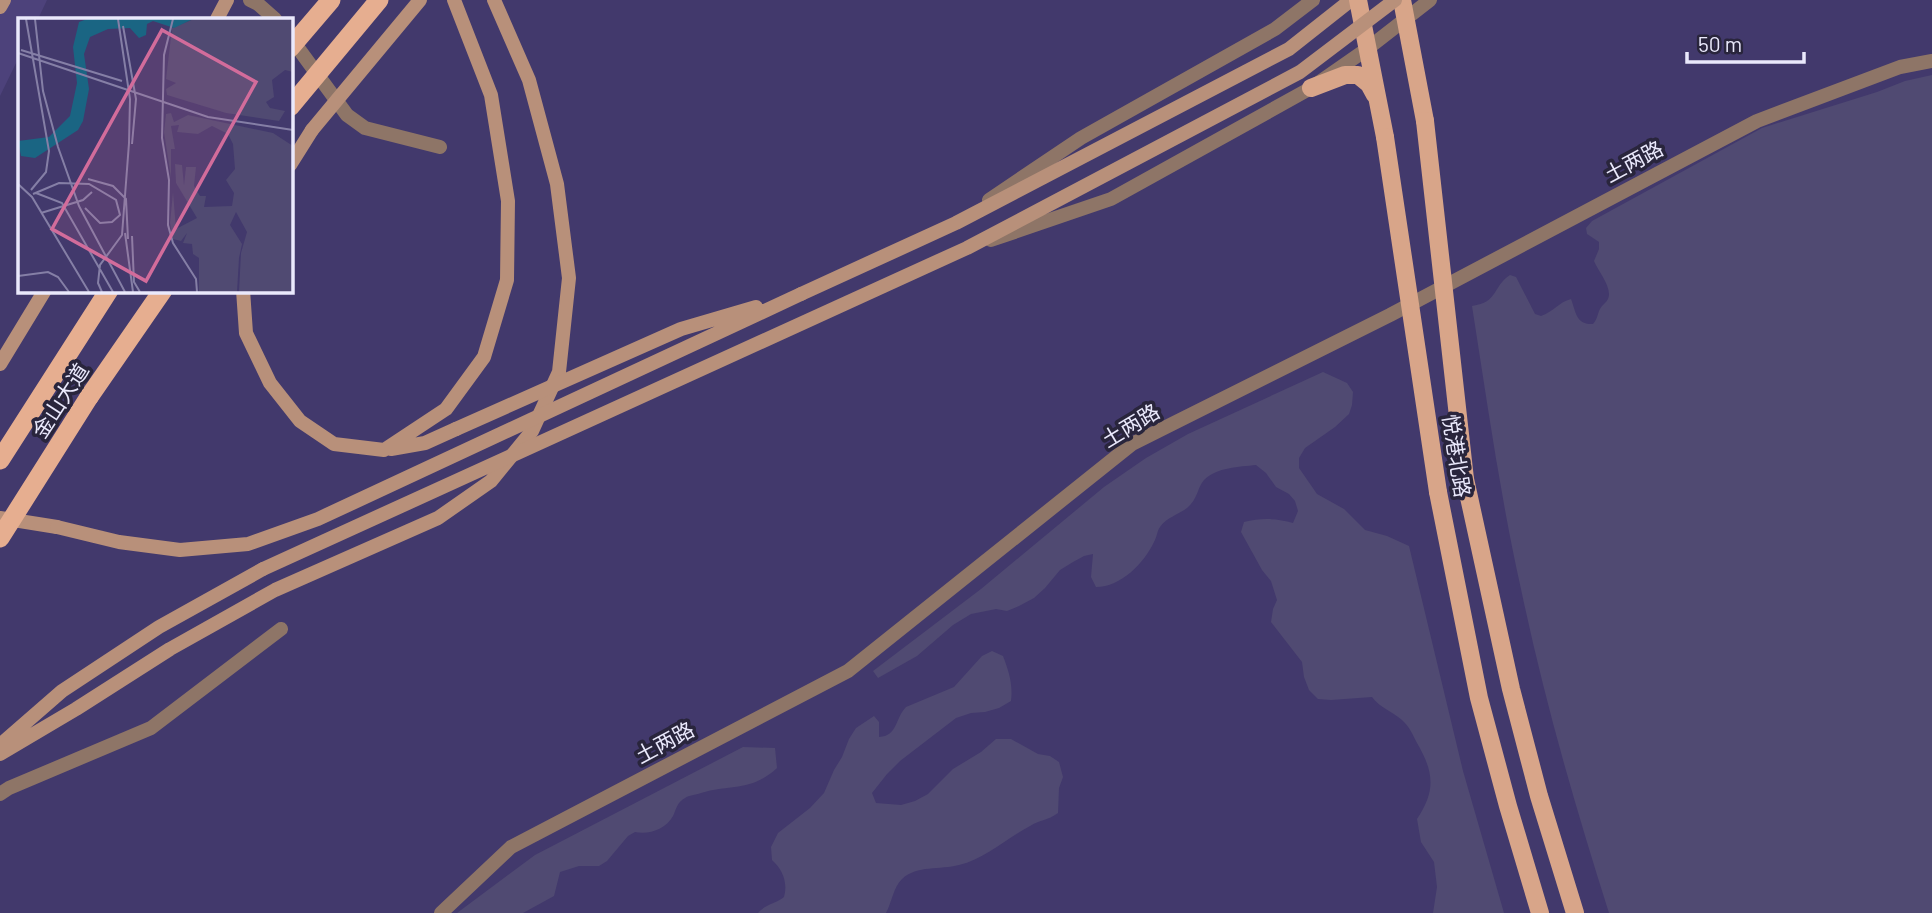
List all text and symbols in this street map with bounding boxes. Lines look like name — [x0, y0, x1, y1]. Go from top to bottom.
inset map — [18, 18, 292, 292]
scale bar — [1687, 21, 1804, 65]
text: 50 m — [1698, 31, 1742, 56]
street label: 土两路 — [1600, 135, 1667, 187]
street label: 金山大道 — [26, 358, 93, 442]
street label: 土两路 — [1097, 398, 1164, 452]
street label: 悦港北路 — [1439, 412, 1476, 499]
street label: 土两路 — [631, 716, 698, 768]

